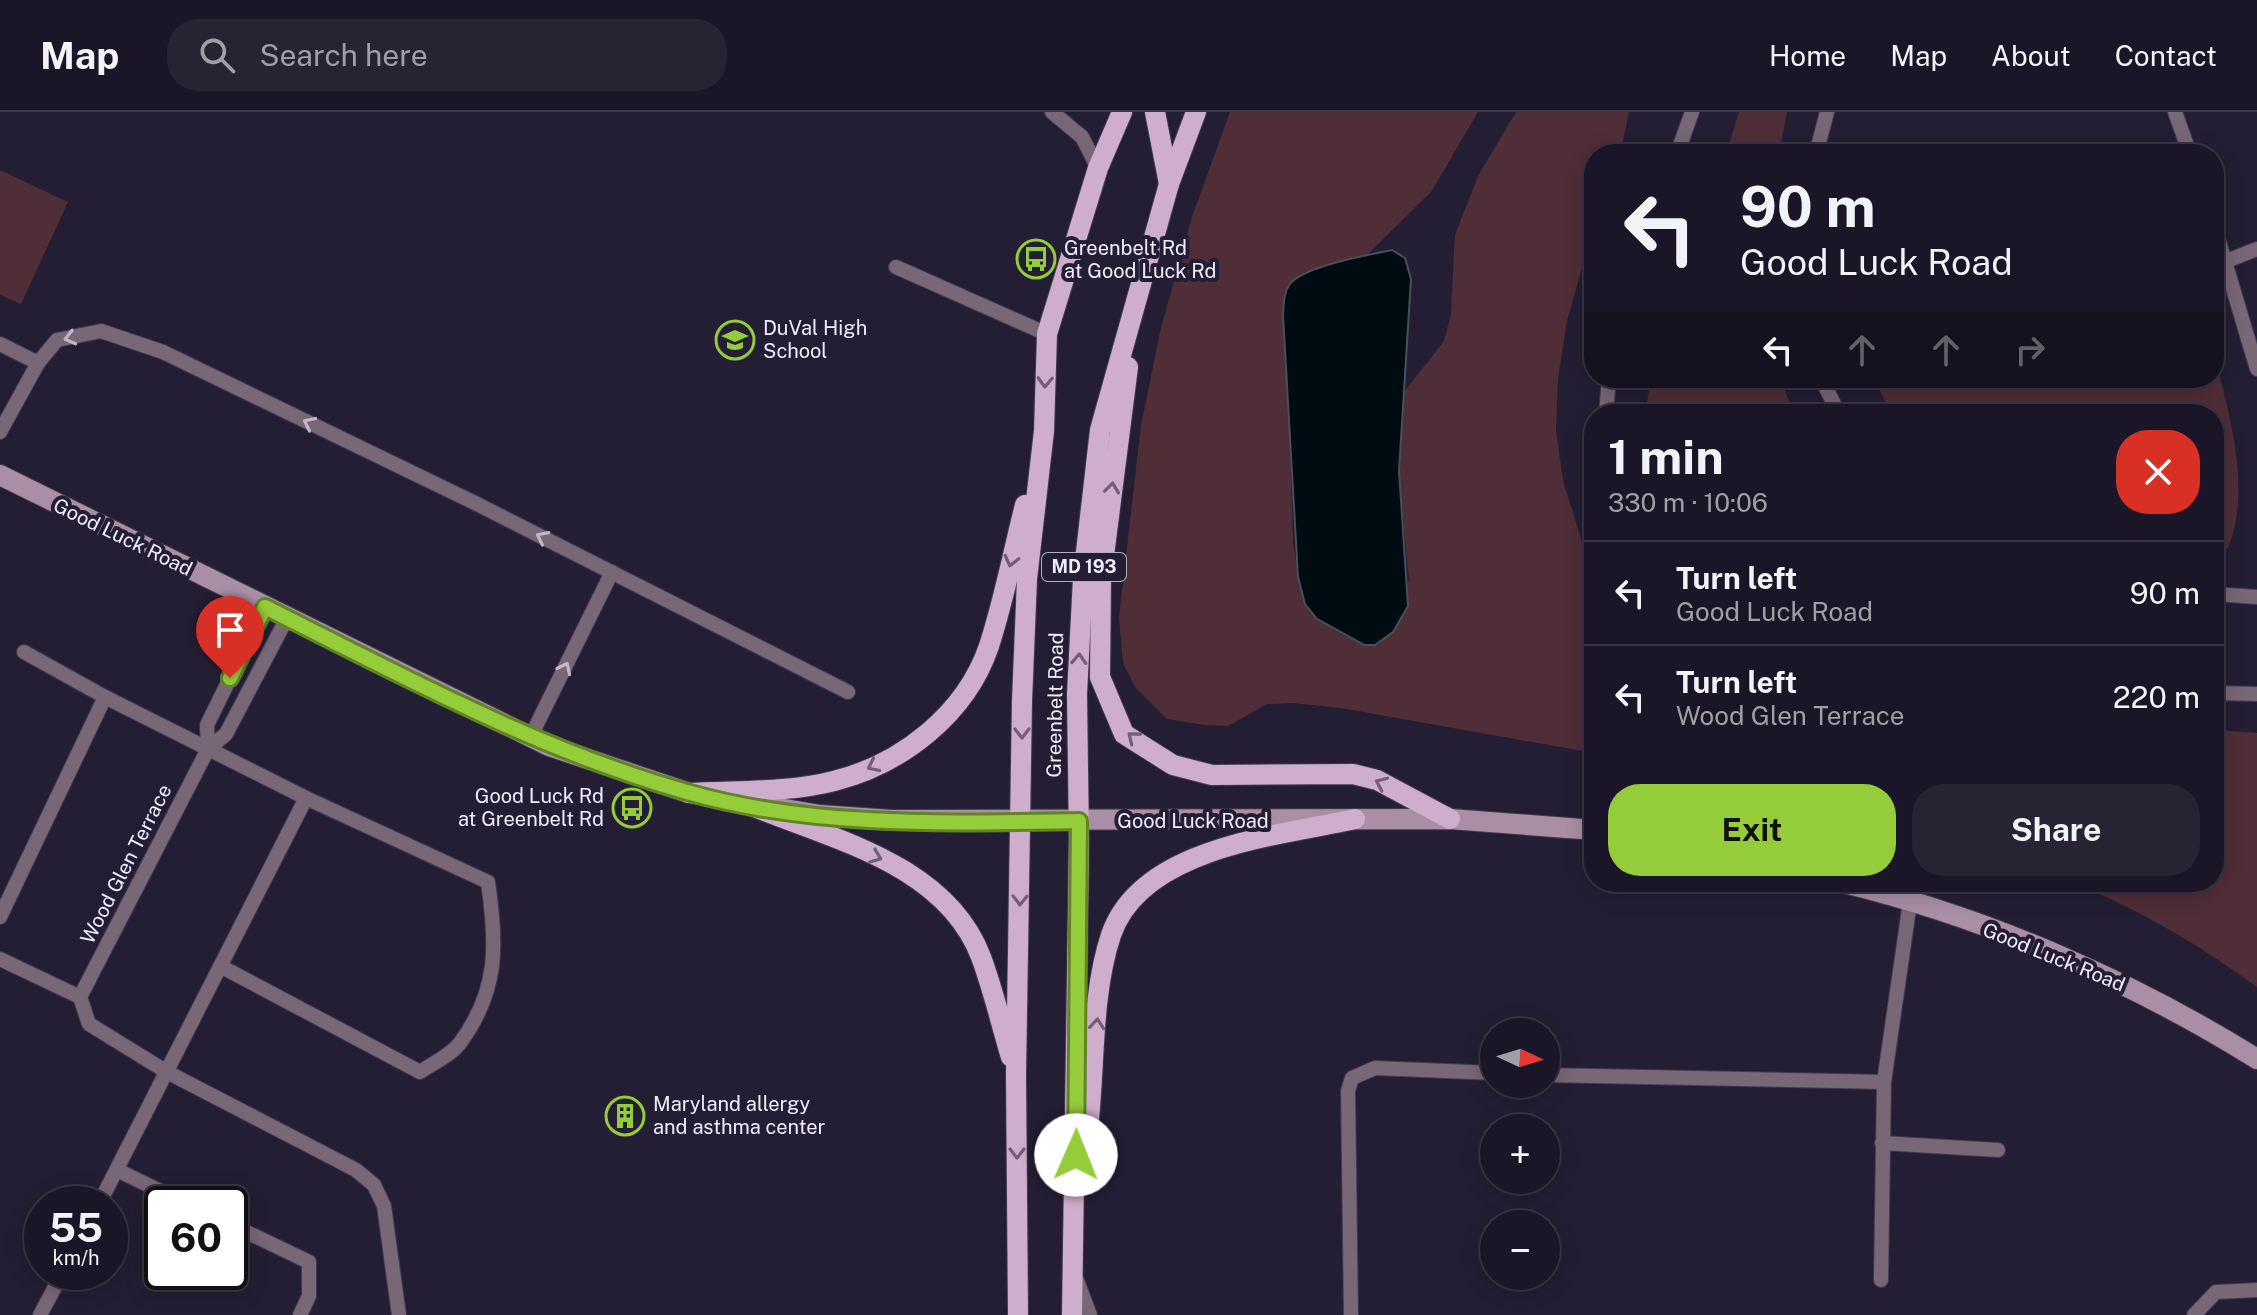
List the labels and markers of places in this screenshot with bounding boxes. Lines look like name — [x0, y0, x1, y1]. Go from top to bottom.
place label: Greenbelt Rd at Good Luck Rd — [1064, 236, 1217, 283]
bus stop icon: Greenbelt Rd at Good Luck Rd — [1015, 238, 1057, 280]
place label: DuVal High School — [763, 316, 867, 363]
school or university icon: DuVal High School — [714, 319, 756, 361]
pin — [196, 596, 264, 678]
place label: Good Luck Rd at Greenbelt Rd — [458, 784, 604, 831]
bus stop icon: Good Luck Rd at Greenbelt Rd — [611, 787, 653, 829]
place label: Maryland allergy and asthma center — [653, 1092, 826, 1139]
building icon: Maryland allergy and asthma center — [604, 1095, 646, 1137]

